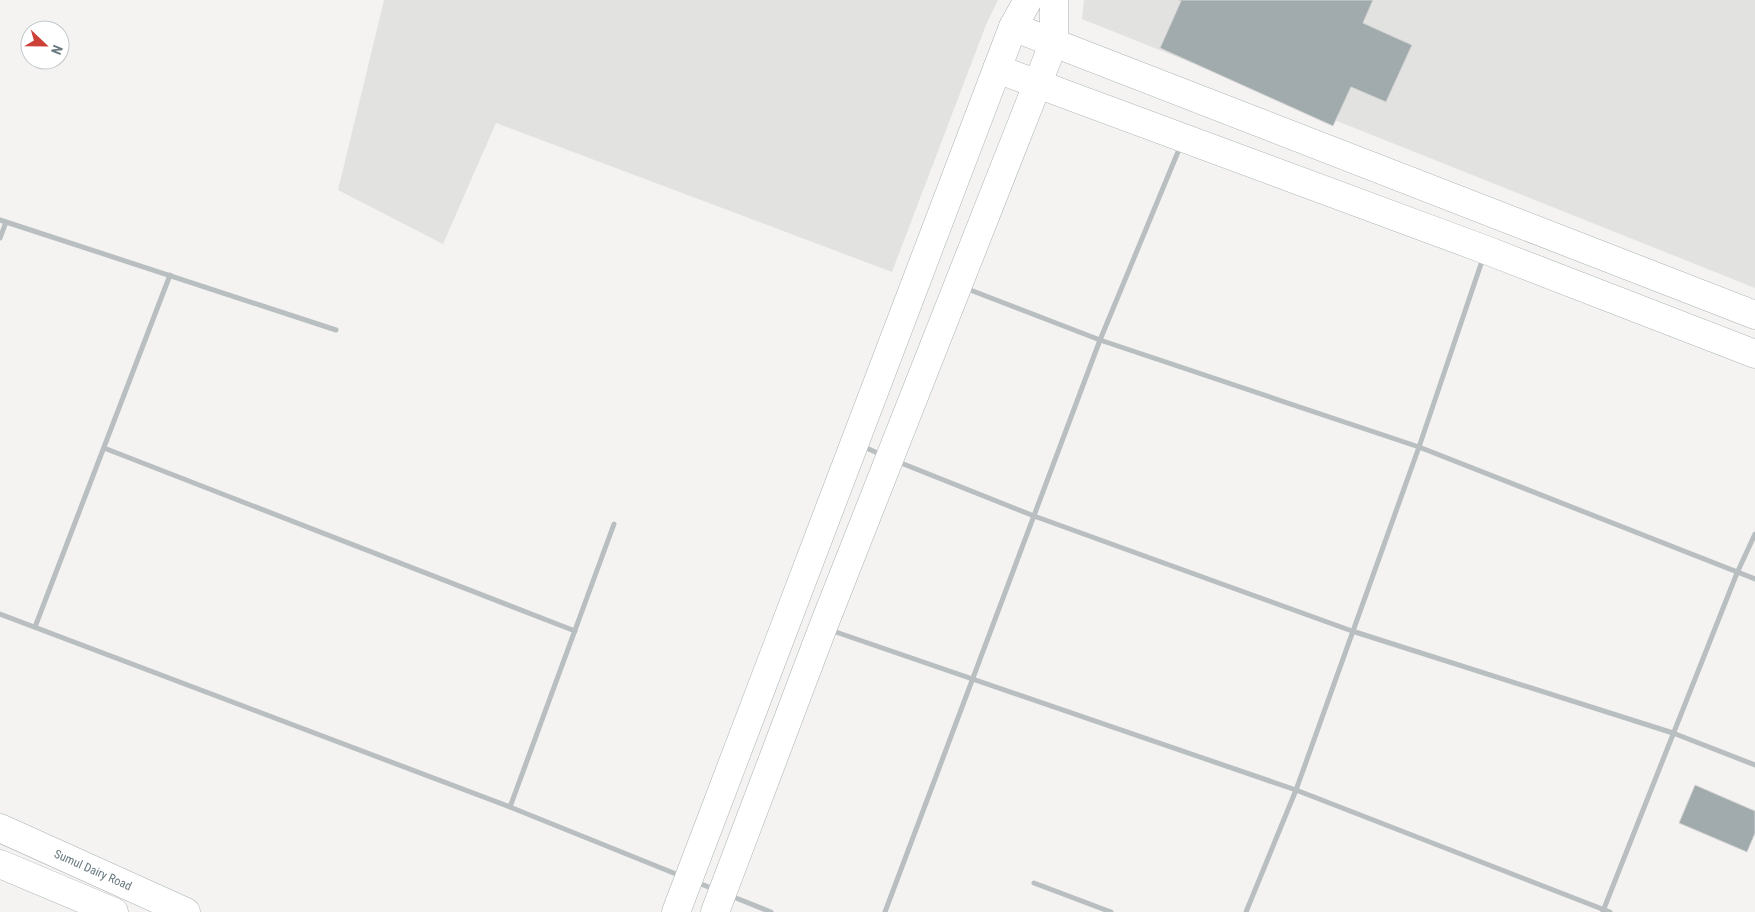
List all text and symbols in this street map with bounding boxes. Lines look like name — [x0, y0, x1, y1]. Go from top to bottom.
north arrow — [20, 20, 70, 70]
text: N — [48, 43, 66, 57]
street label: Sumul Dairy Road — [52, 847, 134, 893]

